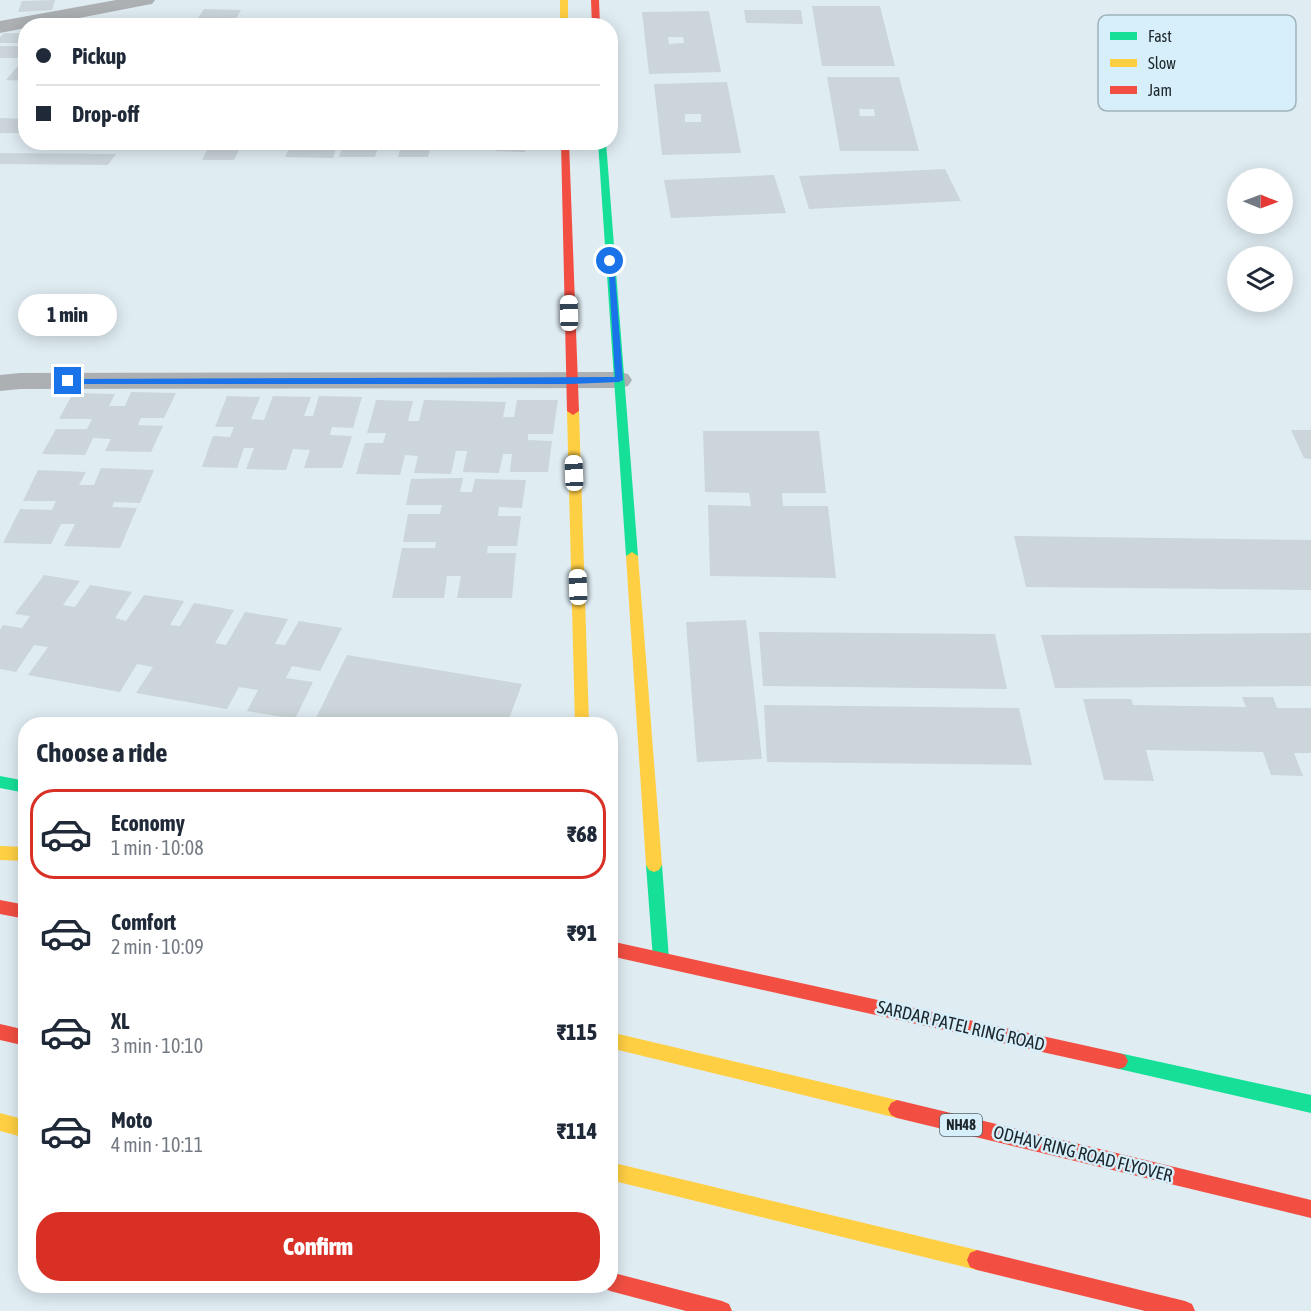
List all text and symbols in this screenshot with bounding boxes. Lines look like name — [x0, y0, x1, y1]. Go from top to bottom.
legend — [1098, 15, 1296, 111]
text: Fast — [1148, 27, 1172, 45]
text: Pickup — [72, 43, 127, 69]
text: Slow — [1148, 54, 1176, 72]
text: Jam — [1148, 81, 1172, 99]
text: Drop-off — [72, 101, 139, 127]
north arrow — [1227, 168, 1293, 234]
map controls — [1227, 168, 1293, 312]
button: layers — [1227, 246, 1293, 312]
route start — [596, 247, 623, 274]
callout: 1 min — [19, 294, 118, 336]
car — [560, 295, 578, 331]
text: 1 min — [47, 303, 88, 326]
route end — [54, 367, 81, 394]
car — [564, 455, 584, 491]
car — [568, 569, 588, 605]
text: Choose a ride — [36, 737, 168, 768]
icon: car — [39, 807, 93, 861]
text: Economy — [111, 810, 185, 836]
text: ₹68 — [567, 821, 597, 847]
text: 1 min · 10:08 — [111, 836, 204, 859]
icon: car — [39, 906, 93, 960]
text: Comfort — [111, 909, 176, 935]
text: ₹91 — [567, 920, 597, 946]
text: 2 min · 10:09 — [111, 935, 204, 958]
street label: SARDAR PATEL RING ROAD — [875, 996, 1047, 1055]
icon: car — [39, 1005, 93, 1059]
text: XL — [111, 1008, 129, 1034]
text: ₹115 — [557, 1019, 597, 1045]
text: 3 min · 10:10 — [111, 1034, 203, 1057]
icon: car — [39, 1104, 93, 1158]
text: Moto — [111, 1107, 153, 1133]
road number: NH48 — [940, 1114, 982, 1136]
text: ₹114 — [557, 1118, 597, 1144]
street label: ODHAV RING ROAD FLYOVER — [991, 1121, 1175, 1186]
text: 4 min · 10:11 — [111, 1133, 203, 1156]
button: Confirm — [36, 1212, 600, 1281]

